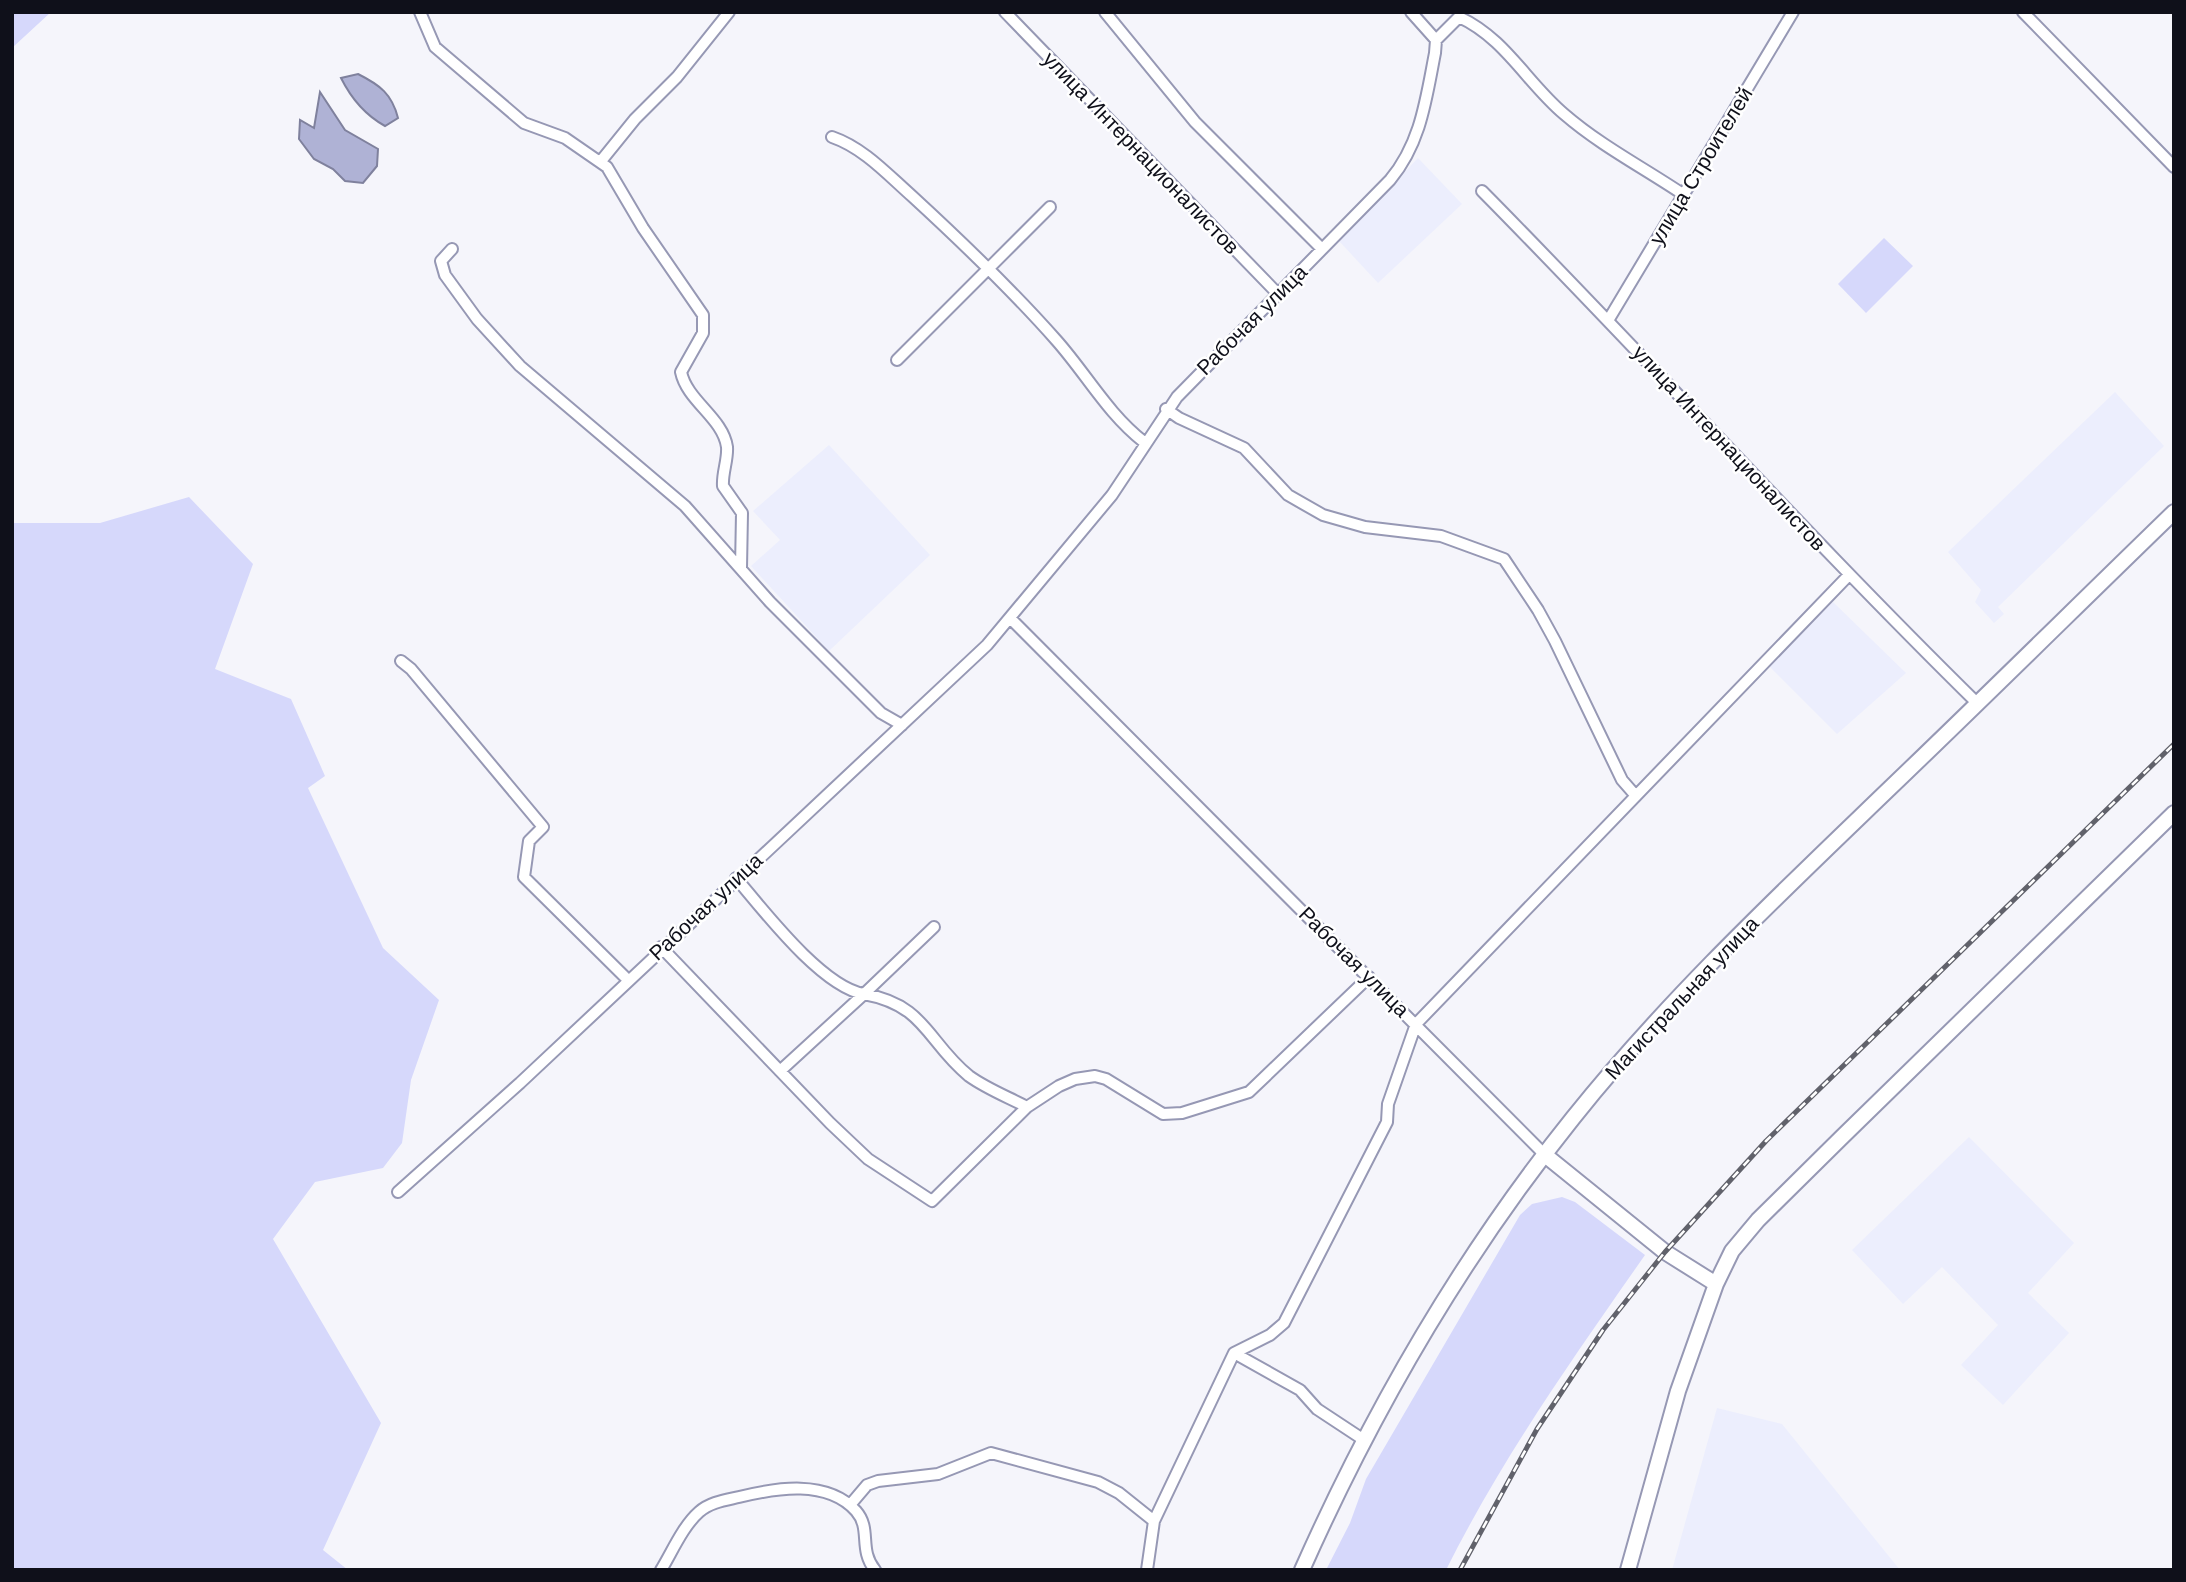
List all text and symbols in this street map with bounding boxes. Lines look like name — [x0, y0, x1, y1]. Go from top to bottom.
street label: улица Интернационалистов — [1039, 47, 1244, 258]
street label: улица Строителей — [1644, 83, 1757, 249]
street label: Рабочая улица — [1192, 260, 1312, 379]
street label: улица Интернационалистов — [1628, 340, 1830, 555]
street label: Рабочая улица — [645, 848, 767, 965]
street label: Рабочая улица — [1295, 902, 1414, 1022]
street label: Магистральная улица — [1600, 911, 1763, 1084]

